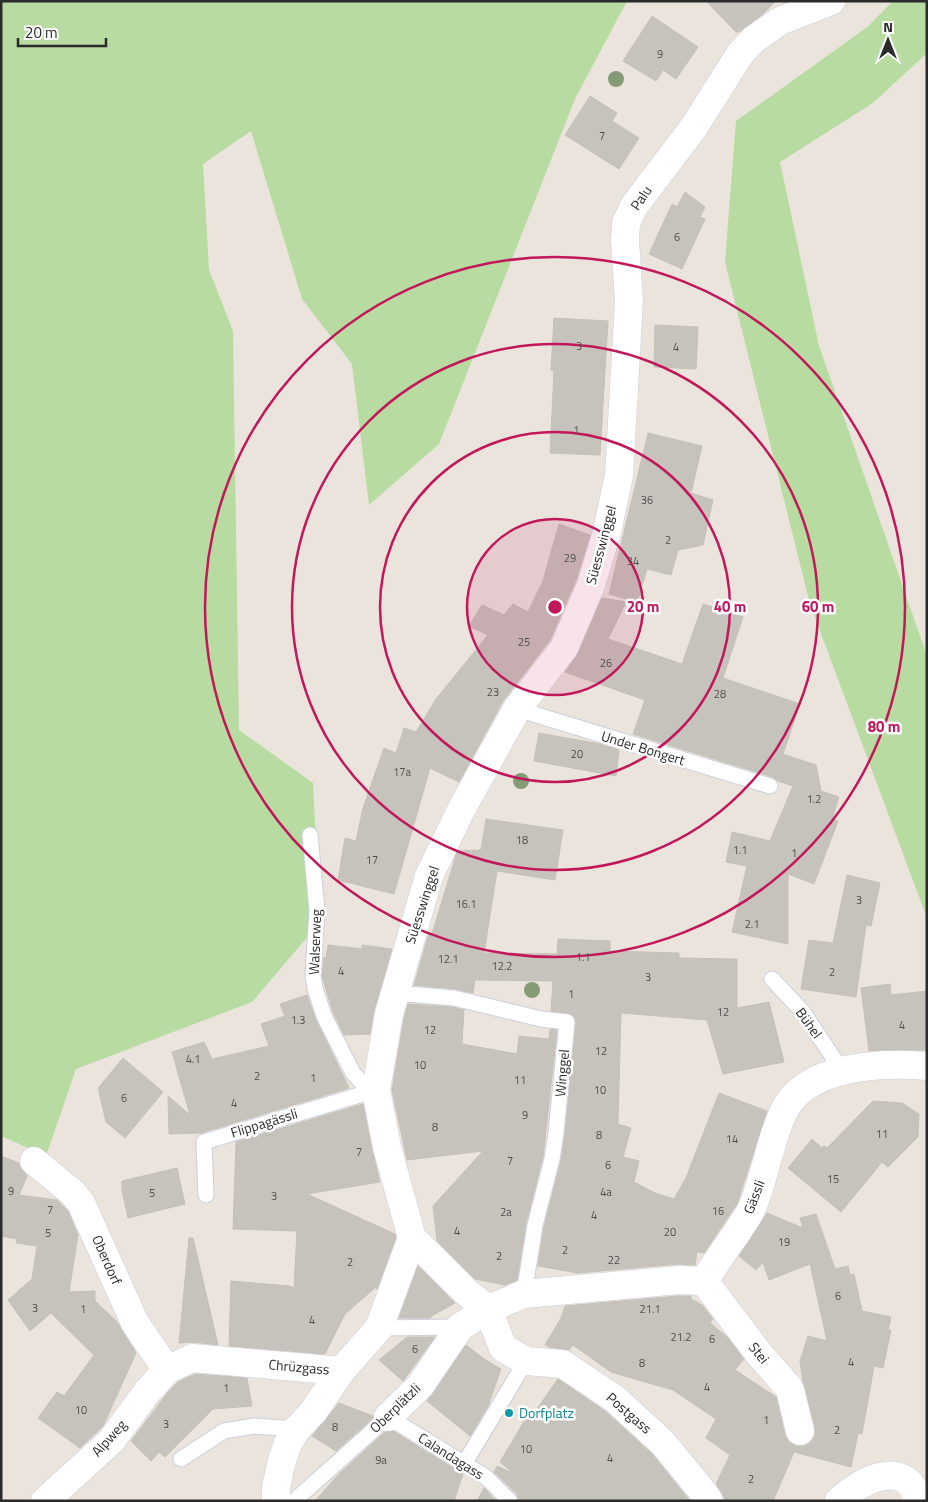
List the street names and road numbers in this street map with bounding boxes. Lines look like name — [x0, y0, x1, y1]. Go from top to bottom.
street label: Palu — [625, 181, 657, 214]
street label: Süesswinggel — [580, 503, 621, 587]
street label: Under Bongert — [599, 725, 688, 770]
street label: Süesswinggel — [399, 863, 444, 947]
street label: Walserweg — [303, 909, 326, 975]
street label: Bühel — [791, 1003, 828, 1043]
street label: Winggel — [549, 1048, 574, 1098]
street label: Flippagässli — [228, 1102, 300, 1143]
street label: Gässli — [737, 1177, 770, 1217]
street label: Oberdorf — [87, 1231, 128, 1288]
street label: Stei — [744, 1337, 775, 1368]
street label: Chrüzgass — [268, 1353, 330, 1380]
street label: Oberplätzli — [364, 1378, 425, 1437]
street label: Postgass — [602, 1387, 657, 1438]
street label: Alpweg — [86, 1414, 131, 1461]
street label: Calandagass — [414, 1427, 488, 1484]

